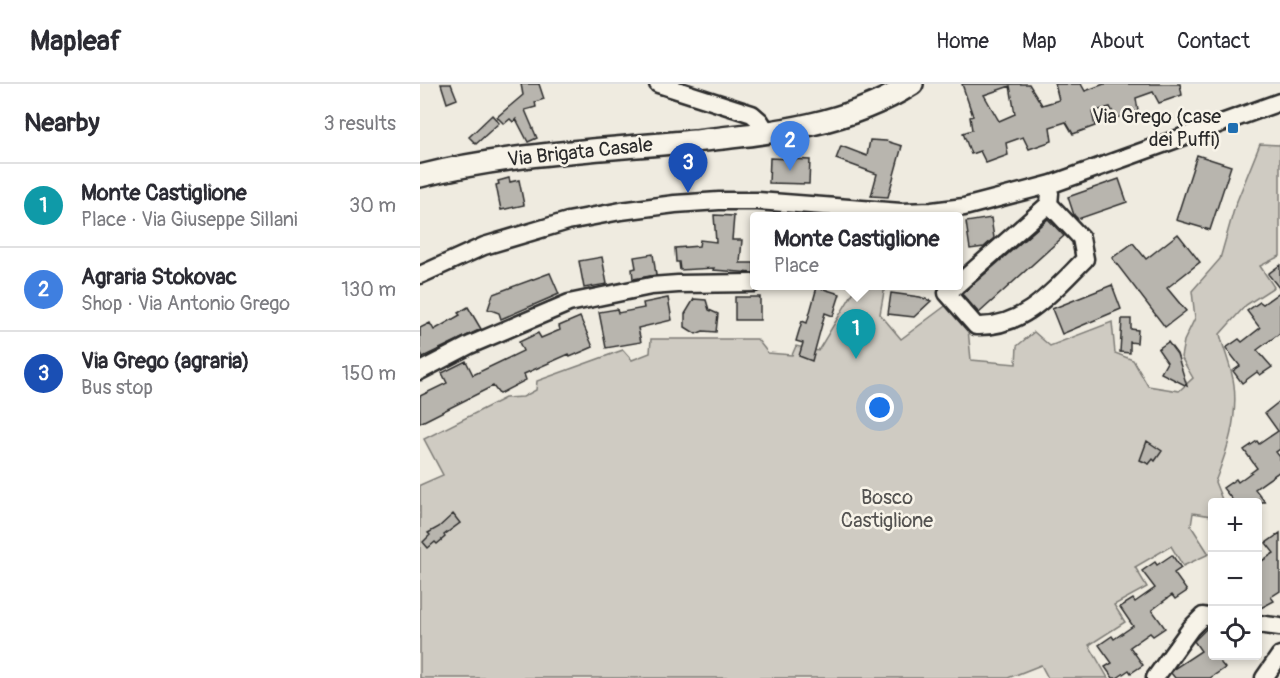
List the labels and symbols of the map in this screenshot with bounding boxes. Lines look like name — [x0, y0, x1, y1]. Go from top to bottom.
place label: Via Grego (case dei Puffi) — [1092, 104, 1221, 152]
marker: Via Grego (case dei Puffi) — [1226, 121, 1240, 135]
pin: 2 — [770, 122, 809, 171]
street label: Via Brigata Casale — [506, 132, 654, 172]
pin: 3 — [668, 144, 708, 193]
pin: 1 — [836, 310, 876, 359]
your location — [865, 393, 894, 422]
park label: Bosco Castiglione — [841, 485, 933, 533]

